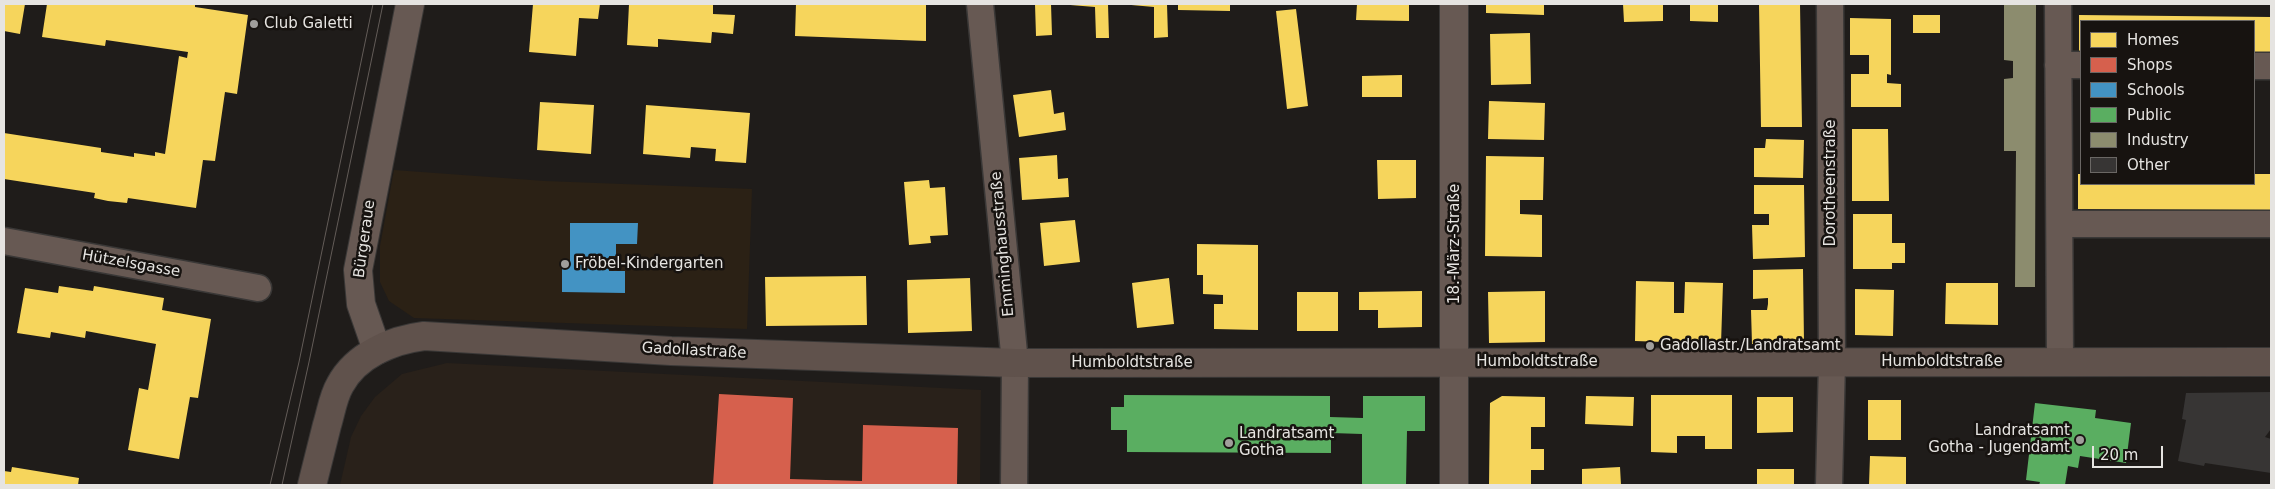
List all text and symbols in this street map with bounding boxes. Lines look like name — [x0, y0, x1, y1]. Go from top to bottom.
place label: Club Galetti — [264, 15, 353, 33]
marker: Club Galetti — [248, 18, 260, 30]
legend — [2080, 20, 2255, 185]
text: Homes — [2127, 31, 2179, 49]
text: Shops — [2127, 56, 2173, 74]
text: Schools — [2127, 81, 2185, 99]
text: Public — [2127, 106, 2171, 124]
street label: Dorotheenstraße — [1822, 120, 1840, 246]
text: Industry — [2127, 131, 2189, 149]
text: Other — [2127, 156, 2170, 174]
street label: Emminghausstraße — [988, 171, 1018, 317]
street label: 18.-März-Straße — [1446, 184, 1464, 304]
street label: Bürgeraue — [351, 199, 379, 279]
street label: Hützelsgasse — [81, 247, 181, 281]
place label: Fröbel-Kindergarten — [575, 255, 724, 273]
marker: Fröbel-Kindergarten — [559, 258, 571, 270]
place label: Gadollastr./Landratsamt — [1660, 337, 1841, 355]
street label: Gadollastraße — [641, 339, 747, 363]
marker: Gadollastr./Landratsamt — [1644, 340, 1656, 352]
street label: Humboldtstraße — [1476, 353, 1598, 371]
street label: Humboldtstraße — [1881, 353, 2003, 371]
street label: Humboldtstraße — [1071, 354, 1193, 372]
place label: Landratsamt Gotha - Jugendamt — [1928, 422, 2070, 457]
place label: Landratsamt Gotha — [1239, 425, 1334, 460]
marker: Landratsamt Gotha - Jugendamt — [2074, 434, 2086, 446]
scale bar — [2095, 436, 2166, 468]
marker: Landratsamt Gotha — [1223, 437, 1235, 449]
text: 20 m — [2100, 446, 2138, 464]

